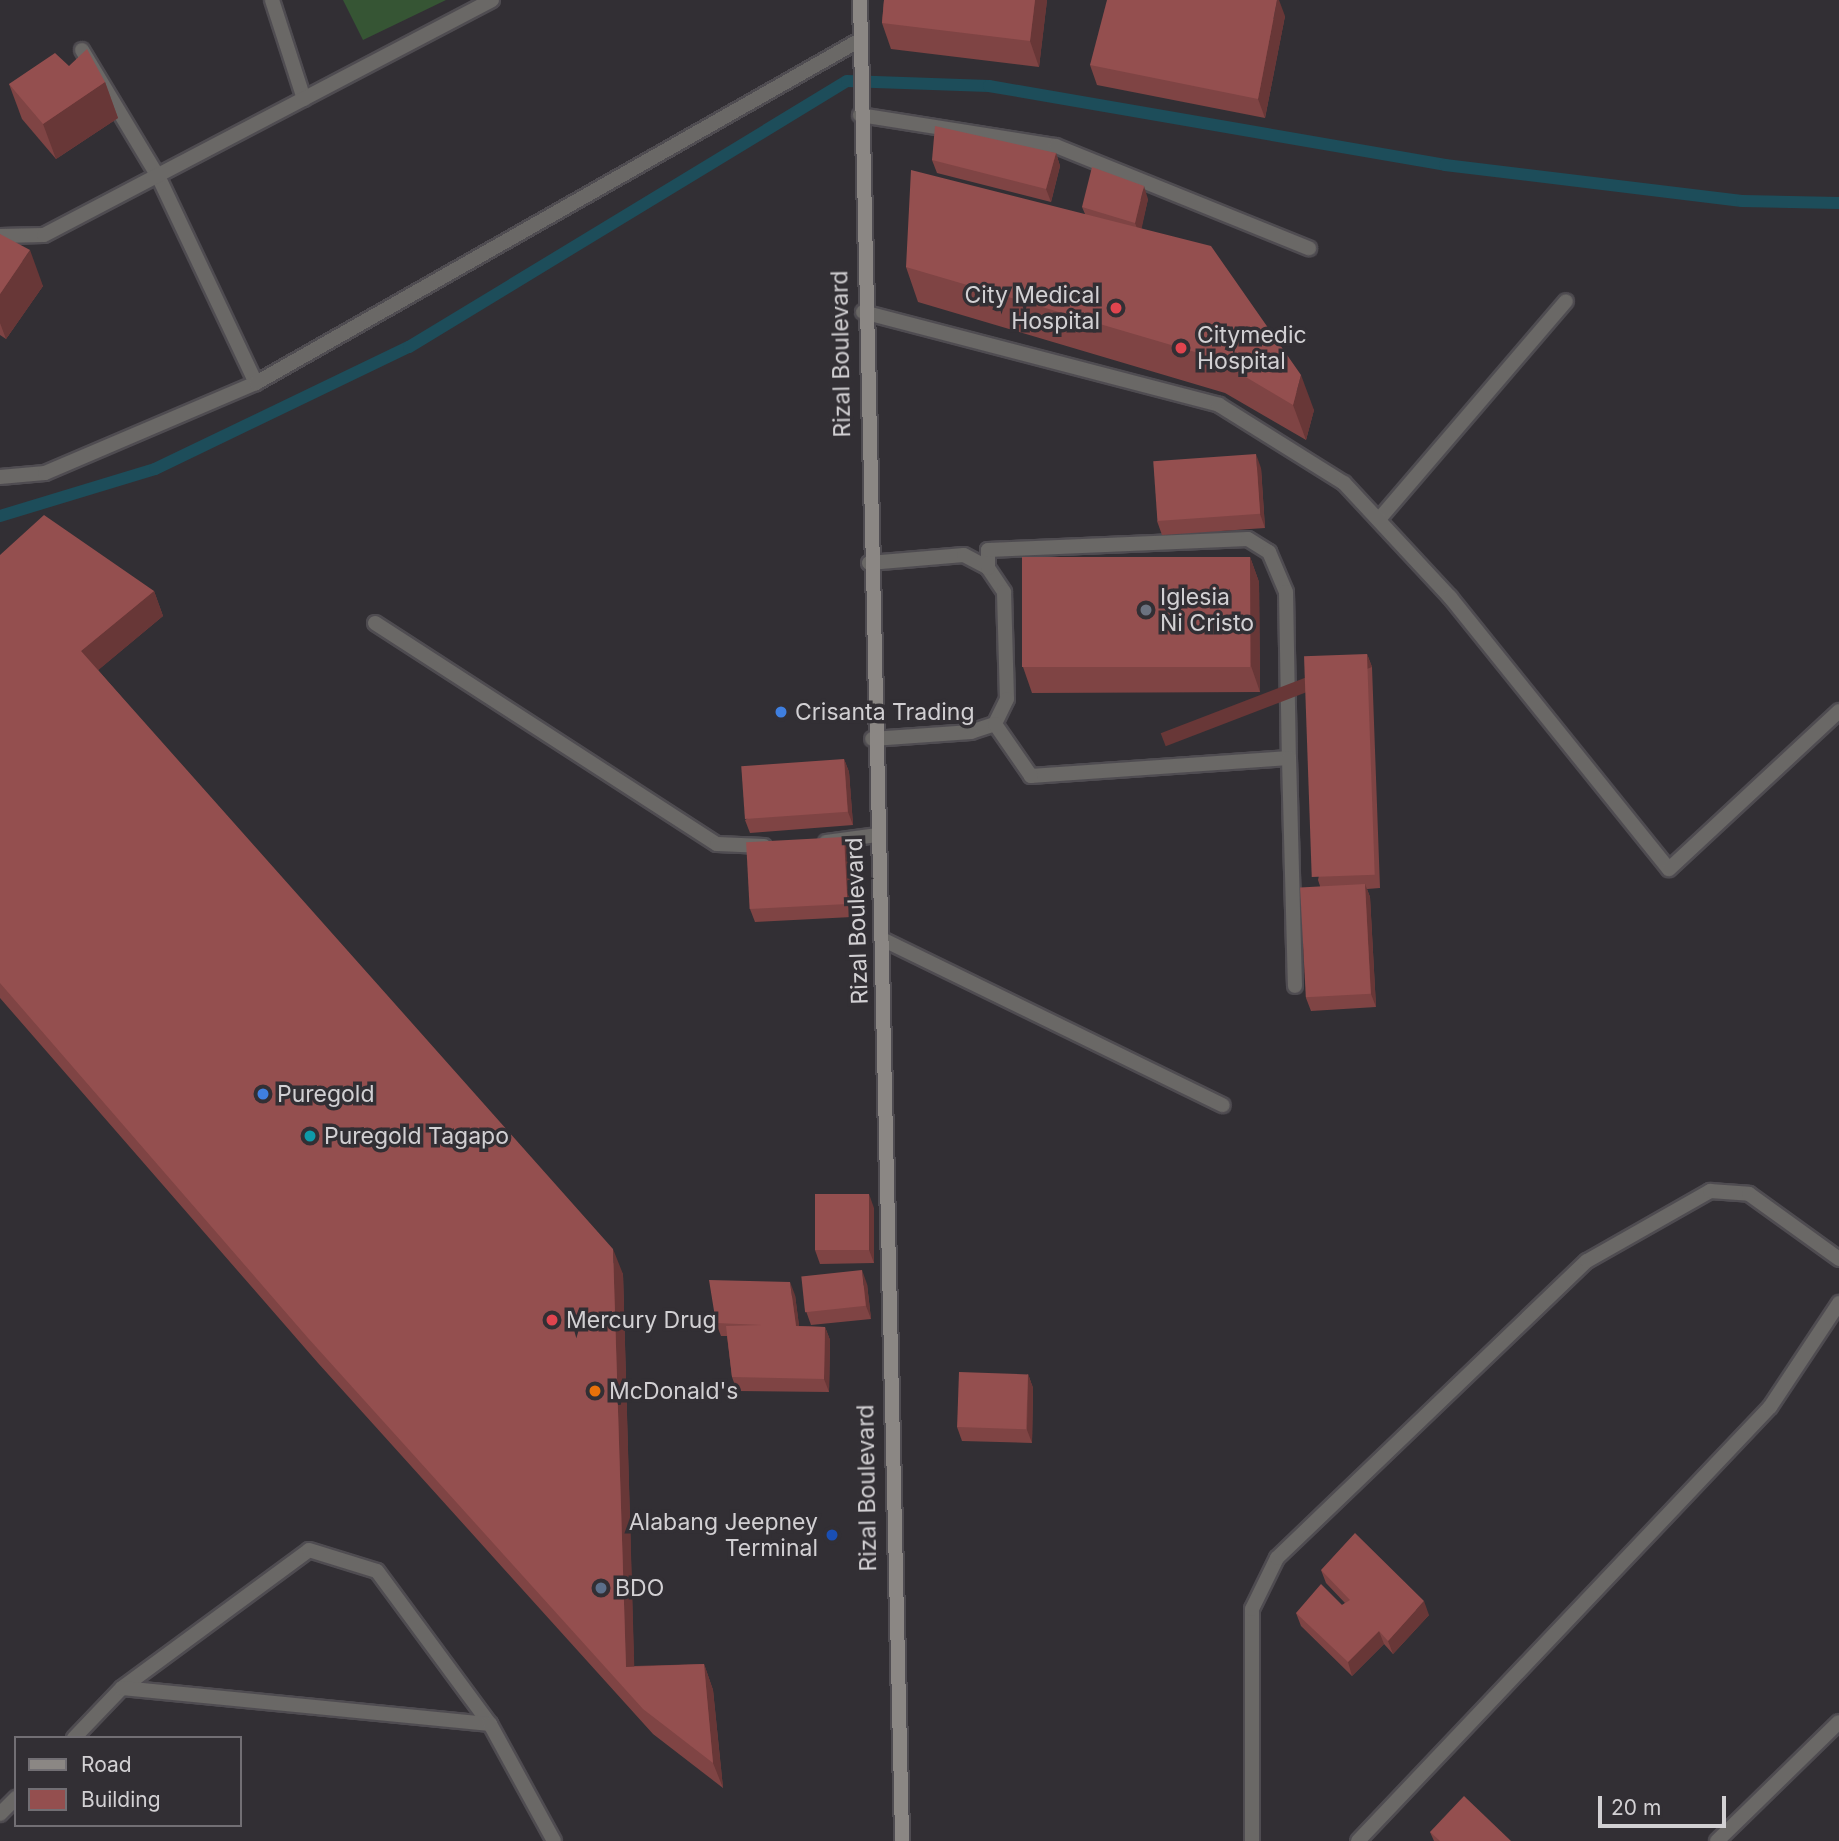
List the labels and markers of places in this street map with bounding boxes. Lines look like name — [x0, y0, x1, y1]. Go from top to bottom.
place label: City Medical Hospital — [965, 281, 1100, 335]
marker: City Medical Hospital — [1106, 298, 1126, 318]
place label: Citymedic Hospital — [1197, 321, 1307, 375]
marker: Citymedic Hospital — [1171, 338, 1191, 358]
place label: Iglesia Ni Cristo — [1160, 583, 1254, 637]
marker: Iglesia Ni Cristo — [1138, 602, 1154, 618]
place label: Crisanta Trading — [795, 698, 975, 726]
marker: Crisanta Trading — [773, 704, 789, 720]
place label: Puregold — [277, 1080, 375, 1108]
marker: Puregold — [255, 1086, 271, 1102]
place label: Puregold Tagapo — [324, 1122, 509, 1150]
marker: Puregold Tagapo — [302, 1128, 318, 1144]
place label: Mercury Drug — [566, 1306, 717, 1334]
marker: Mercury Drug — [544, 1312, 560, 1328]
place label: McDonald's — [609, 1377, 738, 1405]
marker: McDonald's — [587, 1383, 603, 1399]
place label: Alabang Jeepney Terminal — [629, 1508, 818, 1562]
marker: Alabang Jeepney Terminal — [824, 1527, 840, 1543]
place label: BDO — [615, 1574, 664, 1602]
marker: BDO — [593, 1580, 609, 1596]

